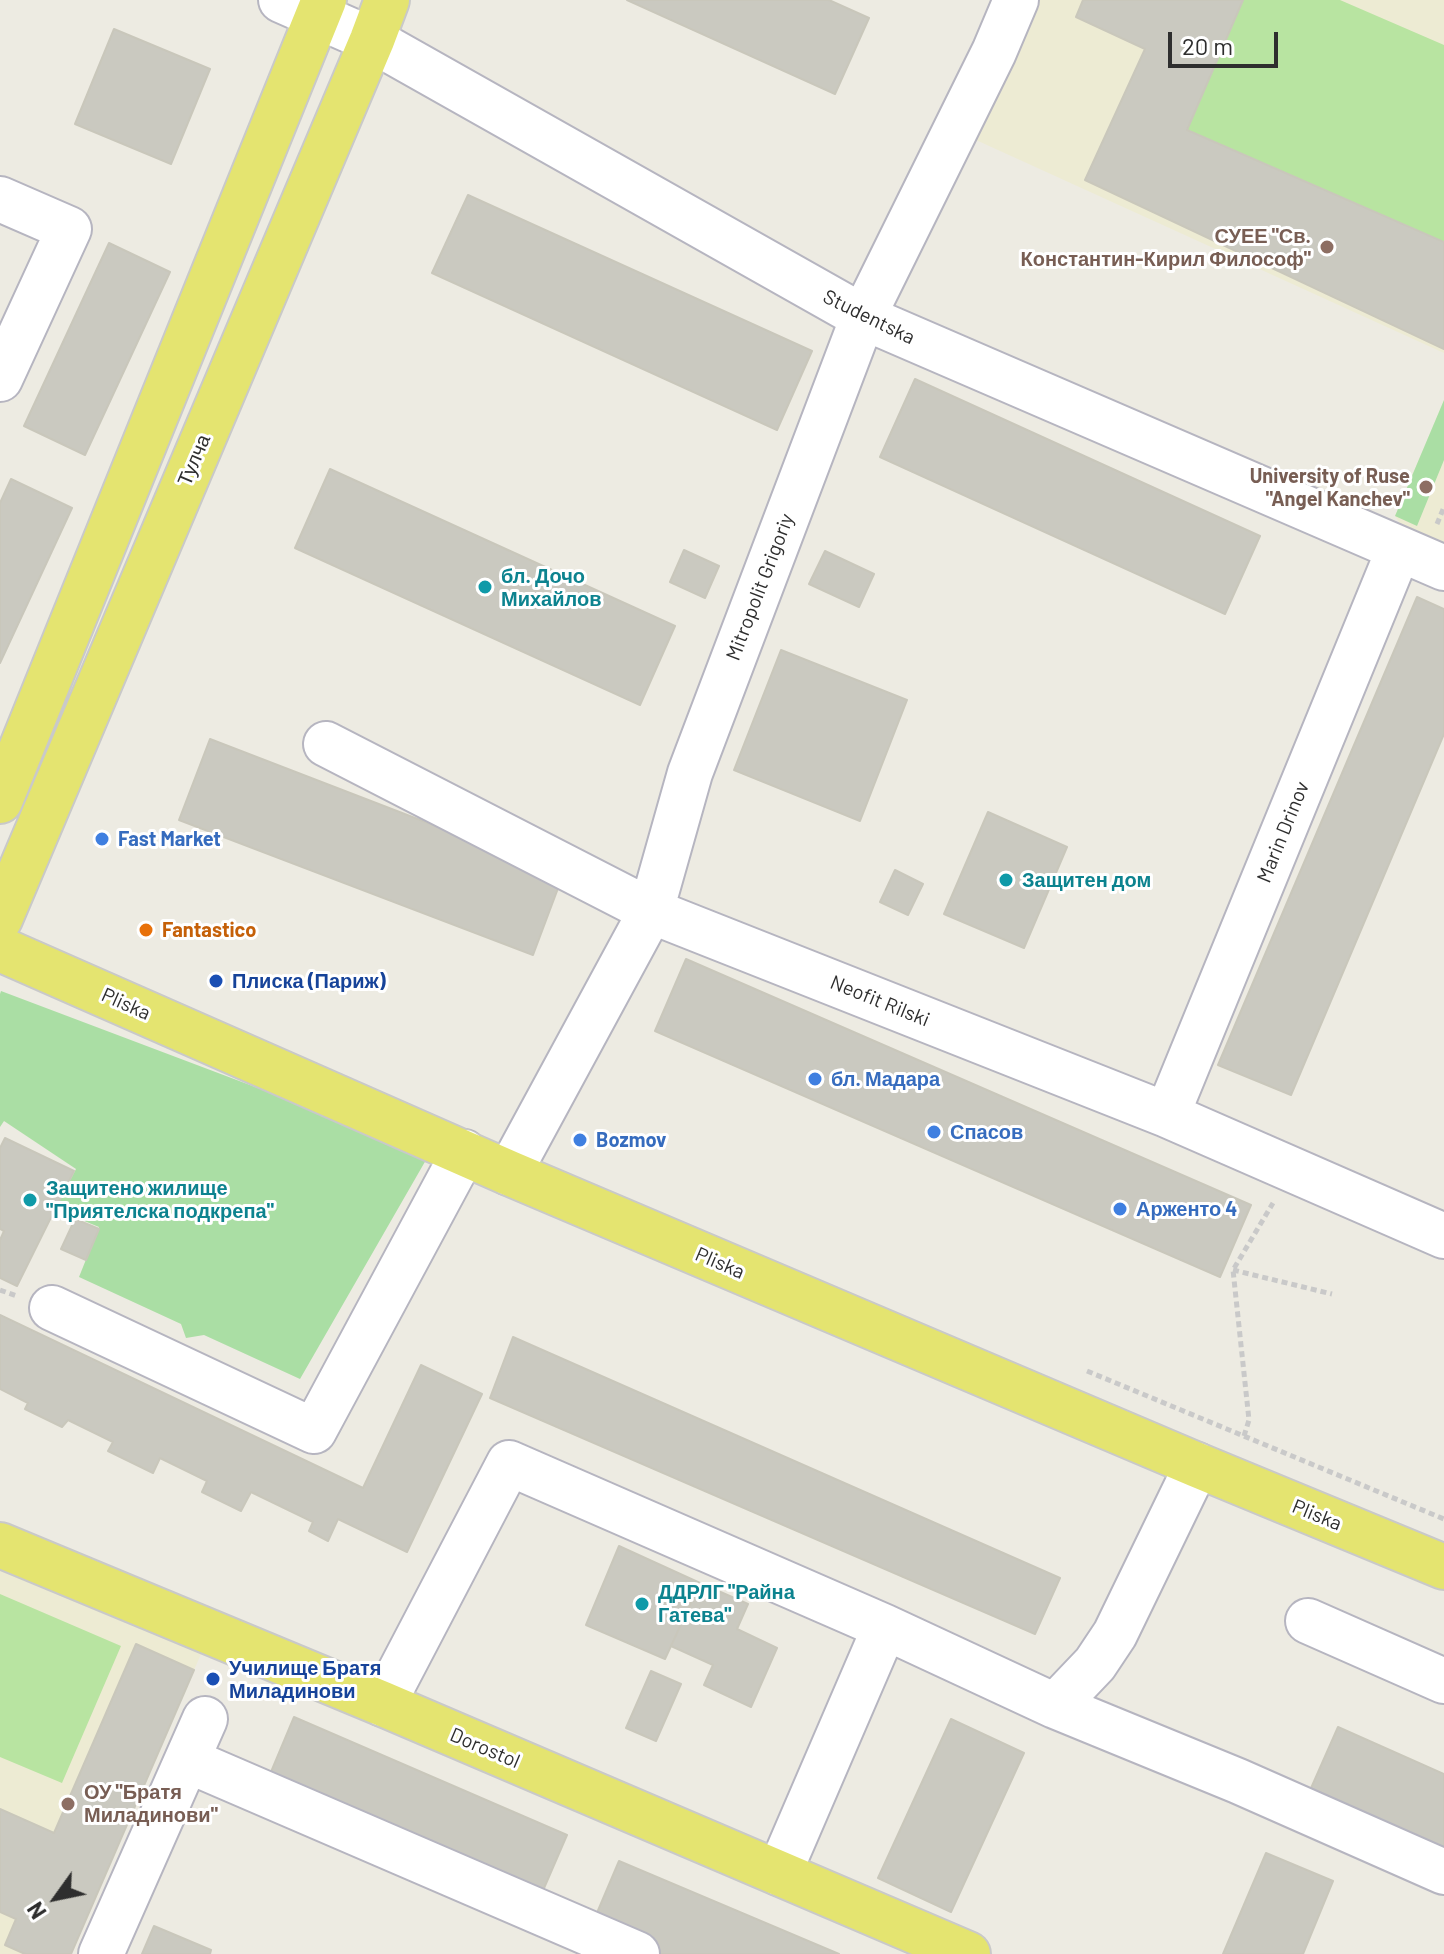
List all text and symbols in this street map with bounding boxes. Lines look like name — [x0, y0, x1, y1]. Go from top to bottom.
scale bar — [1172, 16, 1282, 66]
text: 20 m — [1182, 31, 1233, 60]
place label: СУЕЕ "Св. Константин-Кирил Философ" — [1021, 224, 1311, 271]
marker: СУЕЕ "Св. Константин-Кирил Философ" — [1318, 238, 1336, 256]
street label: Studentska — [819, 285, 919, 349]
street label: Тулча — [173, 431, 215, 489]
place label: University of Ruse "Angel Kanchev" — [1250, 464, 1410, 511]
marker: University of Ruse "Angel Kanchev" — [1417, 478, 1435, 496]
street label: Mitropolit Grigoriy — [721, 510, 799, 664]
place label: бл. Дочо Михайлов — [501, 564, 601, 611]
marker: бл. Дочо Михайлов — [476, 578, 494, 596]
street label: Marin Drinov — [1252, 778, 1314, 886]
place label: Fast Market — [118, 827, 221, 851]
marker: Fast Market — [93, 830, 111, 848]
place label: Защитен дом — [1022, 868, 1151, 892]
marker: Защитен дом — [997, 871, 1015, 889]
place label: Fantastico — [162, 918, 256, 942]
marker: Fantastico — [137, 921, 155, 939]
place label: Плиска (Париж) — [232, 969, 386, 993]
street label: Neofit Rilski — [827, 970, 933, 1032]
marker: Плиска (Париж) — [207, 972, 225, 990]
street label: Pliska — [98, 983, 154, 1025]
place label: бл. Мадара — [831, 1067, 940, 1091]
marker: бл. Мадара — [806, 1070, 824, 1088]
place label: Спасов — [950, 1120, 1023, 1144]
marker: Спасов — [925, 1123, 943, 1141]
place label: Bozmov — [596, 1128, 666, 1152]
marker: Bozmov — [571, 1131, 589, 1149]
place label: Защитено жилище "Приятелска подкрепа" — [46, 1176, 274, 1223]
marker: Защитено жилище "Приятелска подкрепа" — [21, 1191, 39, 1209]
place label: Арженто 4 — [1136, 1197, 1237, 1221]
marker: Арженто 4 — [1111, 1200, 1129, 1218]
street label: Pliska — [692, 1242, 748, 1284]
street label: Pliska — [1289, 1494, 1345, 1536]
place label: ДДРЛГ "Райна Гатева" — [658, 1580, 795, 1627]
marker: ДДРЛГ "Райна Гатева" — [633, 1595, 651, 1613]
place label: Училище Братя Миладинови — [229, 1656, 382, 1703]
marker: Училище Братя Миладинови — [204, 1670, 222, 1688]
street label: Dorostol — [447, 1723, 523, 1773]
place label: ОУ "Братя Миладинови" — [84, 1780, 218, 1827]
marker: ОУ "Братя Миладинови" — [59, 1795, 77, 1813]
north arrow — [16, 1858, 96, 1938]
text: N — [21, 1898, 51, 1924]

